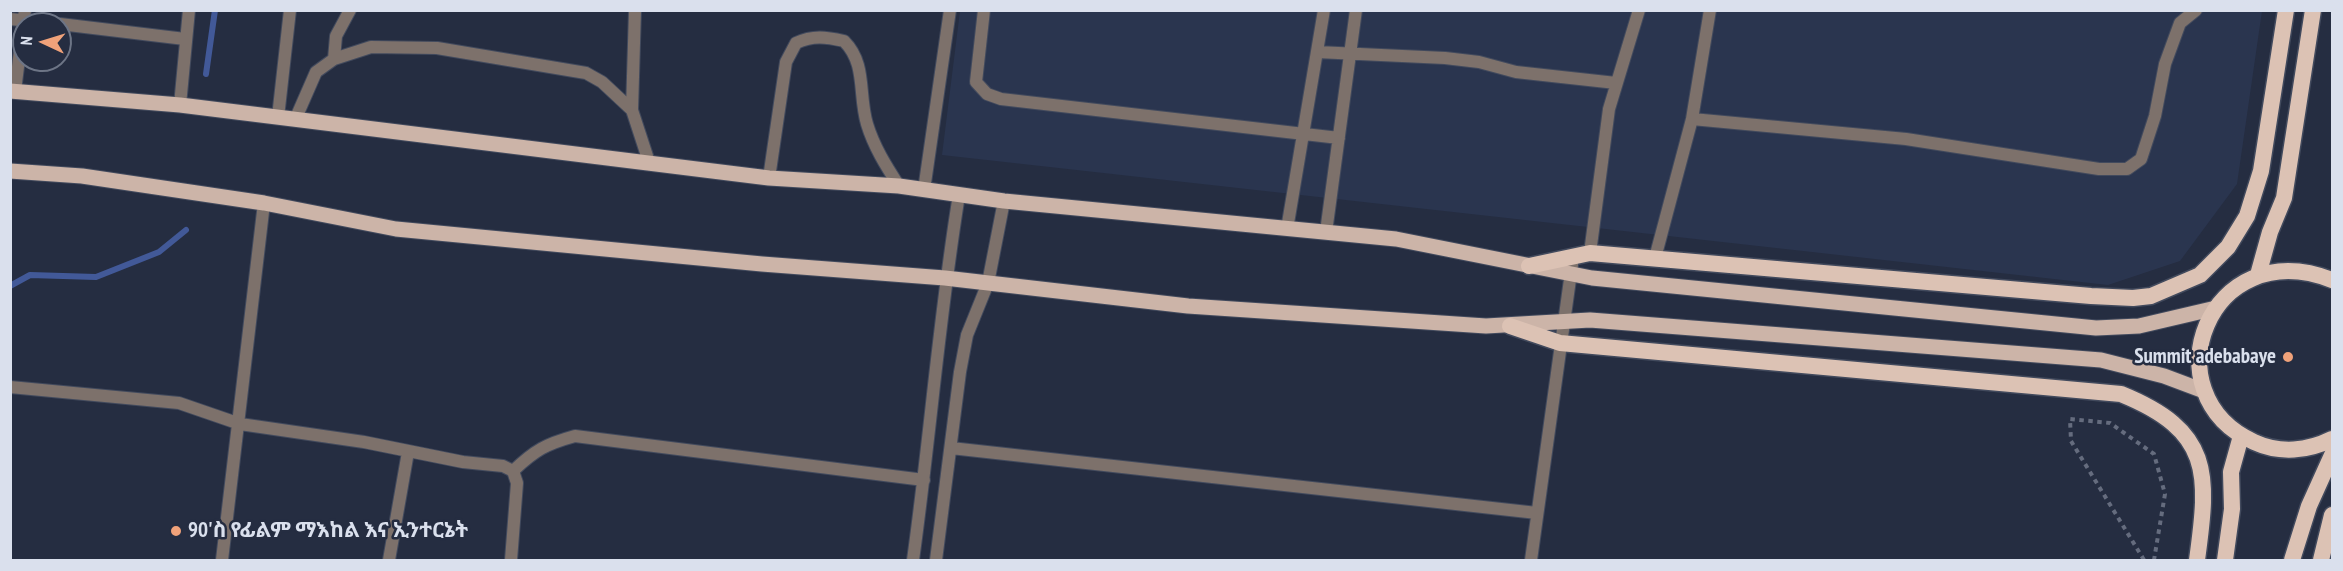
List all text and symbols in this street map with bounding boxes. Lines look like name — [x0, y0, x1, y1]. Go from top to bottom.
north arrow — [12, 12, 72, 72]
text: N — [16, 36, 36, 46]
place label: Summit adebabaye — [2134, 344, 2276, 370]
marker: Summit adebabaye — [2281, 350, 2295, 364]
place label: 90'ስ የፊልም ማእከል እና ኢንተርኔት — [188, 518, 468, 544]
marker: 90'ስ የፊልም ማእከል እና ኢንተርኔት — [169, 524, 183, 538]

